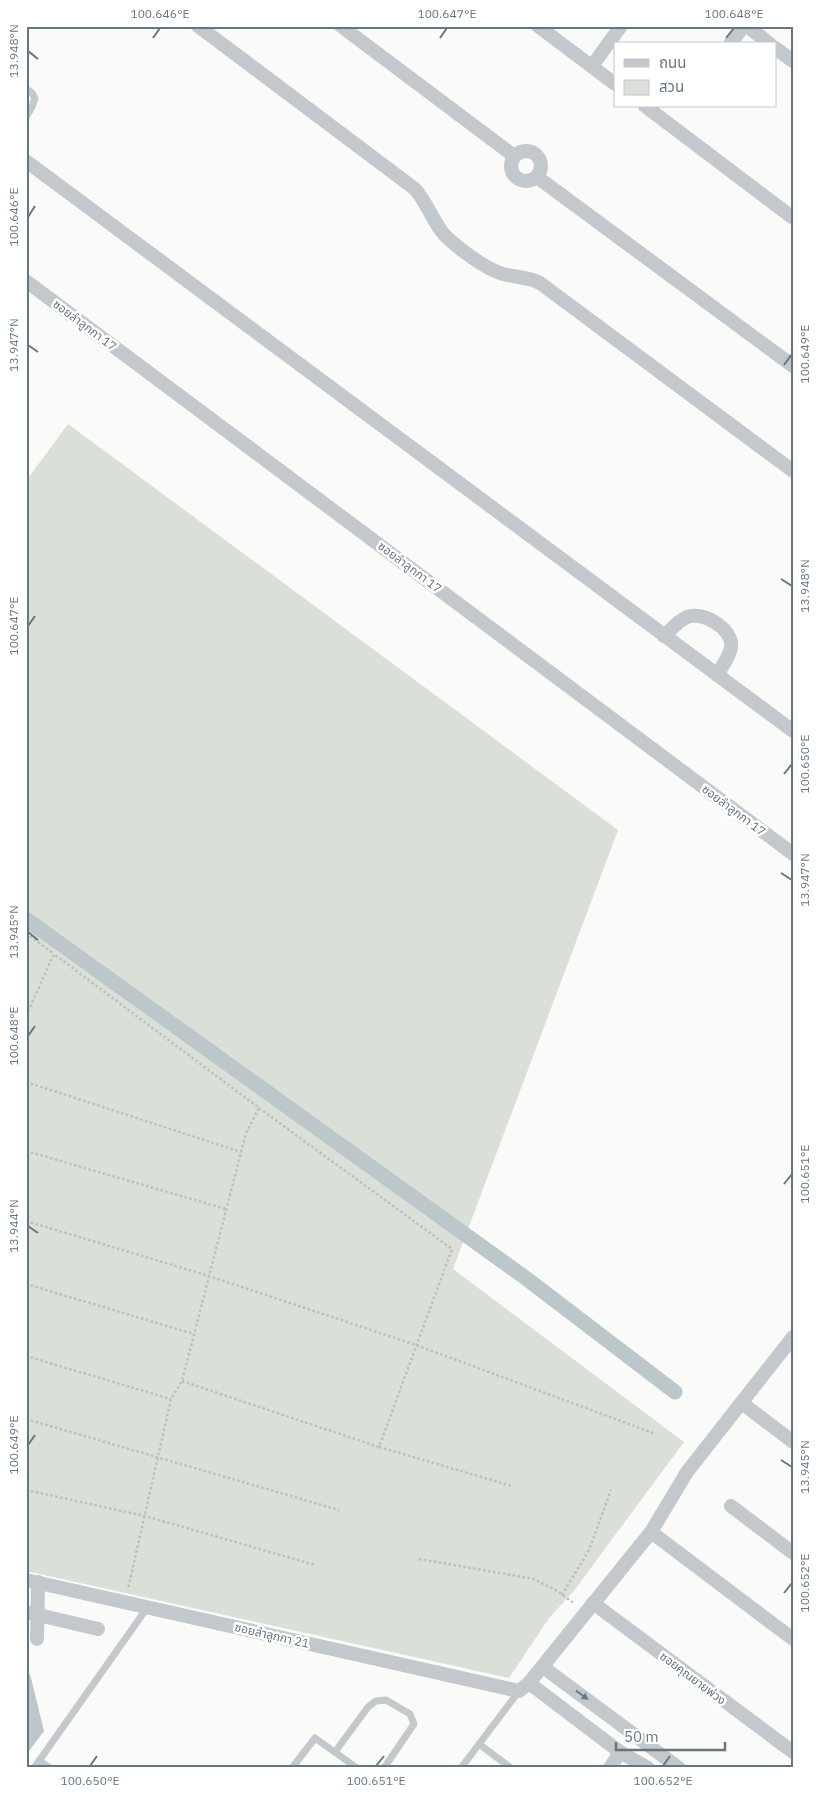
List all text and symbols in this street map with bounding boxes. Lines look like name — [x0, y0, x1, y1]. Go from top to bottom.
text: 100.646°E — [130, 6, 190, 21]
text: 100.647°E — [417, 6, 477, 21]
text: 100.648°E — [704, 6, 764, 21]
text: 13.948°N — [6, 24, 21, 78]
legend — [614, 42, 776, 108]
text: ถนน — [659, 53, 686, 72]
text: สวน — [659, 77, 684, 96]
text: 100.646°E — [6, 187, 21, 247]
street label: ซอยลำลูกกา 17 — [50, 296, 120, 354]
text: 13.947°N — [6, 318, 21, 372]
text: 100.649°E — [797, 324, 812, 384]
street label: ซอยลำลูกกา 17 — [375, 538, 445, 596]
text: 13.948°N — [797, 559, 812, 613]
text: 100.647°E — [6, 596, 21, 656]
text: 100.650°E — [797, 734, 812, 794]
street label: ซอยลำลูกกา 17 — [699, 781, 769, 839]
text: 13.947°N — [797, 853, 812, 907]
text: 13.945°N — [6, 905, 21, 959]
text: 100.648°E — [6, 1006, 21, 1066]
text: 100.651°E — [797, 1144, 812, 1204]
text: 13.944°N — [6, 1199, 21, 1253]
text: 100.649°E — [6, 1415, 21, 1475]
text: 13.945°N — [797, 1440, 812, 1494]
text: 100.652°E — [797, 1553, 812, 1613]
street label: ซอยลำลูกกา 21 — [233, 1619, 311, 1651]
street label: ซอยคุณยายพ่วง — [657, 1648, 729, 1708]
one-way arrow — [575, 1690, 588, 1701]
scale bar — [616, 1719, 725, 1751]
text: 50 m — [624, 1727, 659, 1746]
text: 100.650°E — [60, 1773, 120, 1788]
text: 100.651°E — [346, 1773, 406, 1788]
text: 100.652°E — [633, 1773, 693, 1788]

